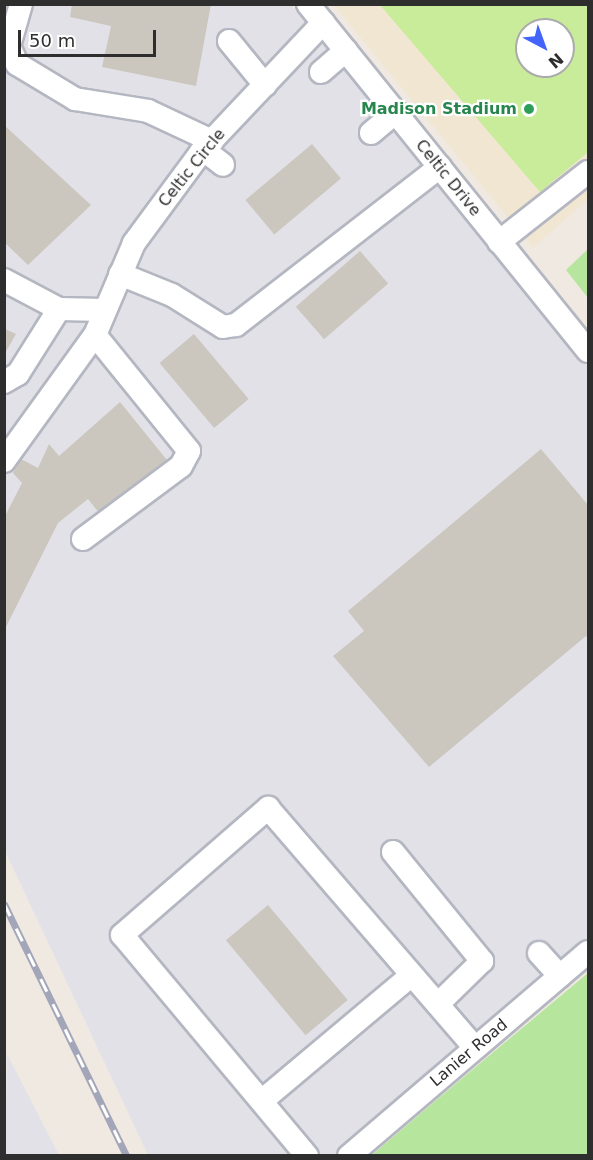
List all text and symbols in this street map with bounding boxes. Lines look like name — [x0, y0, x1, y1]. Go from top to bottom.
scale bar — [21, 18, 159, 56]
north arrow — [515, 18, 575, 78]
text: 50 m — [29, 30, 75, 51]
text: N — [545, 49, 567, 72]
place label: Madison Stadium — [361, 99, 517, 119]
marker: Madison Stadium — [522, 102, 536, 116]
street label: Celtic Circle — [155, 125, 229, 211]
street label: Celtic Drive — [411, 136, 485, 220]
street label: Lanier Road — [426, 1015, 512, 1091]

